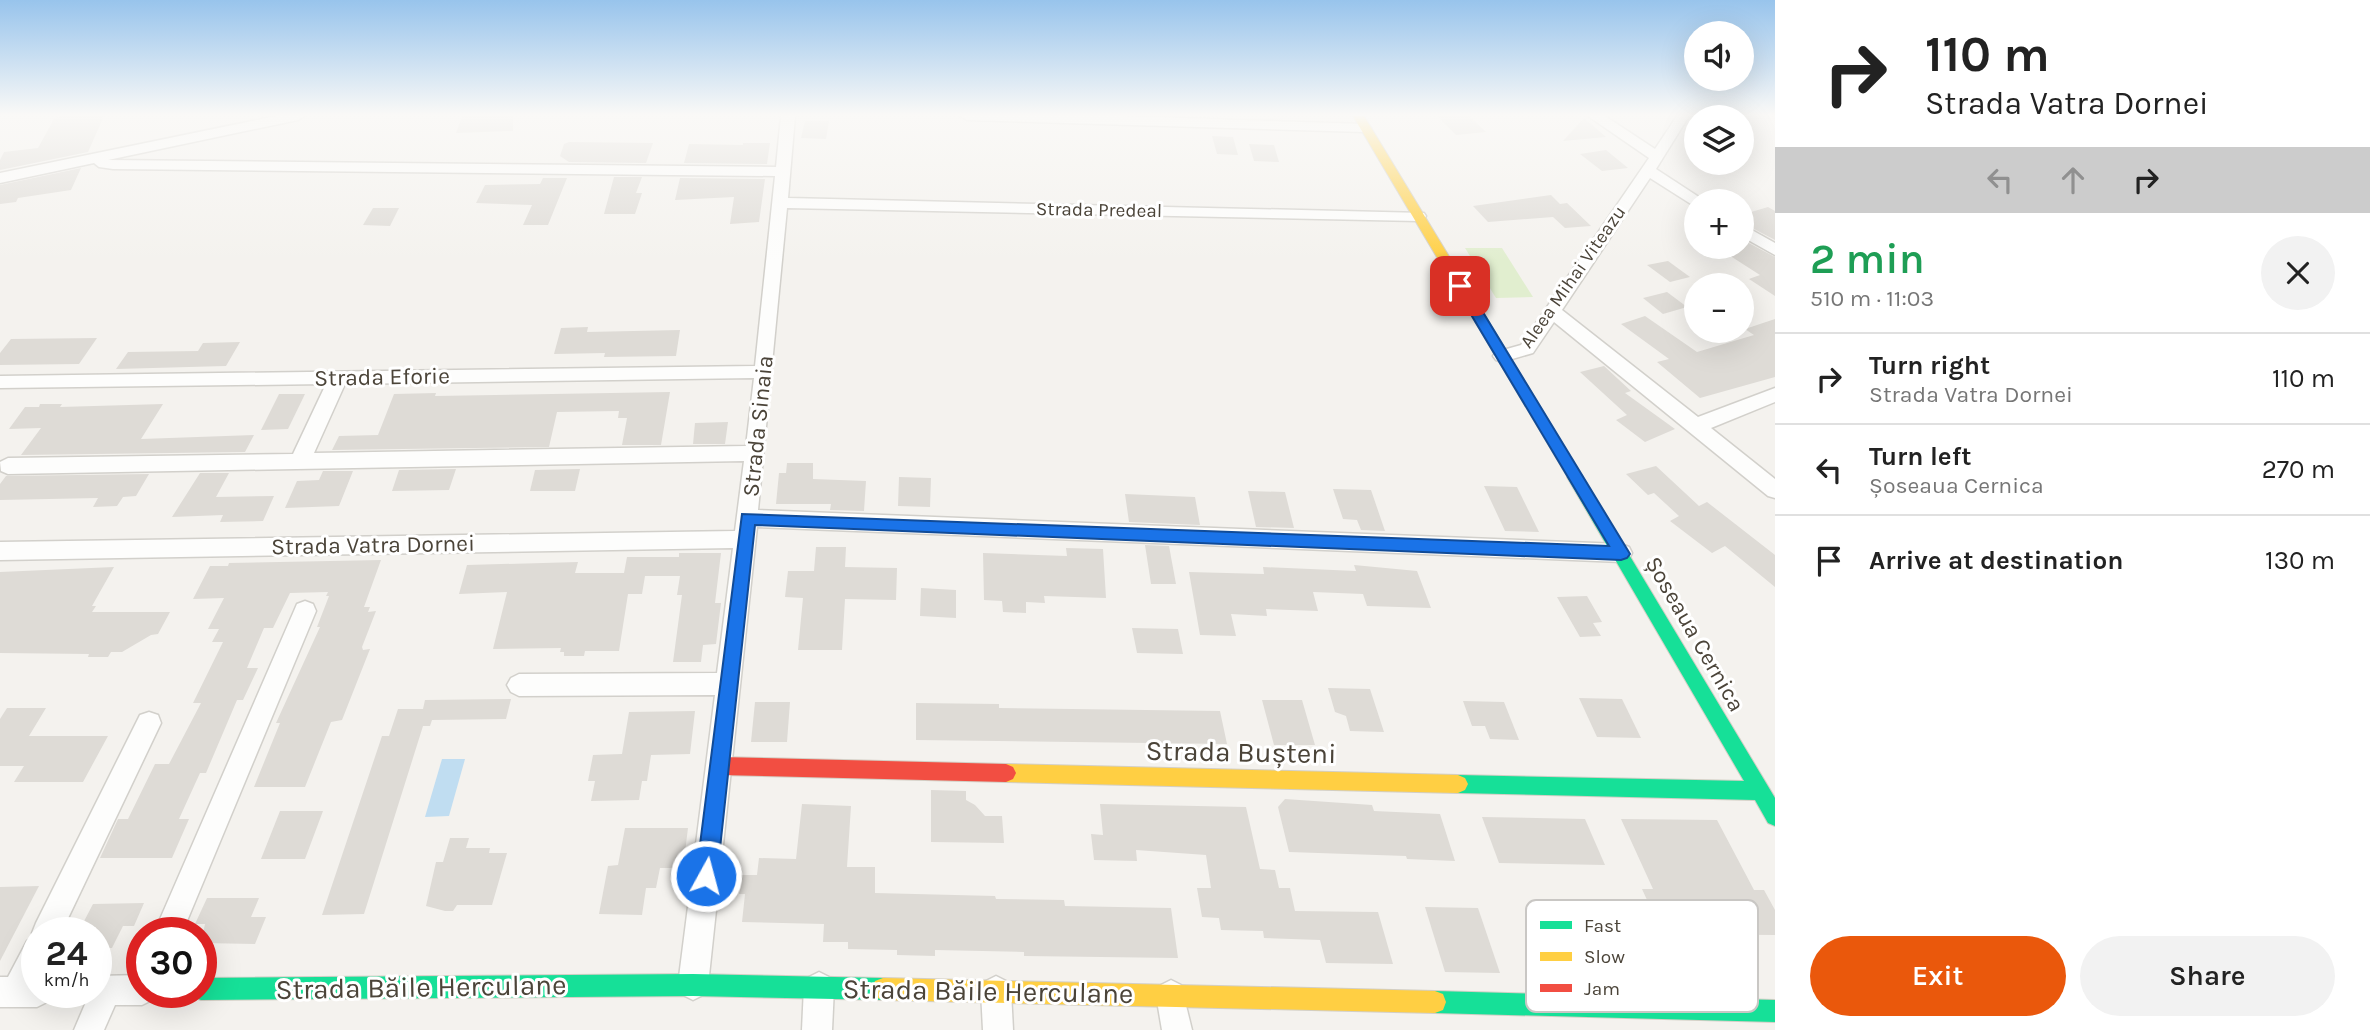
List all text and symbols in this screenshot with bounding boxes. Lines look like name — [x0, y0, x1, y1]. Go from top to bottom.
map controls — [1684, 21, 1754, 343]
button: sound — [1684, 21, 1754, 91]
text: 110 m — [1925, 26, 2050, 83]
icon: right — [1810, 28, 1901, 119]
text: Strada Vatra Dornei — [1925, 85, 2209, 122]
button: layers — [1684, 105, 1754, 175]
icon: left — [1981, 161, 2019, 199]
icon: ahead — [2054, 161, 2092, 199]
icon: right — [2127, 161, 2165, 199]
button: + — [1684, 189, 1754, 259]
street label: Strada Predeal — [1036, 198, 1162, 222]
street label: Aleea Mihai Viteazu — [1516, 202, 1630, 352]
text: 2 min — [1810, 234, 1925, 284]
button: close — [2261, 236, 2335, 310]
pin — [1430, 256, 1490, 316]
icon: arrive — [1441, 267, 1479, 305]
button: − — [1684, 273, 1754, 343]
text: 510 m · 11:03 — [1810, 285, 1934, 312]
text: Turn right — [1869, 350, 1990, 381]
street label: Strada Sinaia — [737, 354, 779, 498]
icon: right — [1810, 360, 1848, 398]
street label: Strada Eforie — [314, 362, 450, 392]
text: 110 m — [2272, 363, 2335, 394]
text: Strada Vatra Dornei — [1869, 381, 2073, 408]
text: Turn left — [1869, 441, 1971, 472]
icon: left — [1810, 451, 1848, 489]
text: 270 m — [2262, 454, 2335, 485]
text: Șoseaua Cernica — [1869, 472, 2044, 499]
street label: Strada Vatra Dornei — [271, 530, 475, 560]
icon: arrive — [1810, 542, 1848, 580]
text: Arrive at destination — [1869, 545, 2123, 576]
text: 130 m — [2265, 545, 2335, 576]
street label: Șoseaua Cernica — [1640, 552, 1750, 716]
street label: Strada Bușteni — [1145, 734, 1337, 770]
position arrow — [669, 839, 743, 913]
legend — [1526, 900, 1758, 1012]
text: Fast — [1584, 915, 1621, 937]
speed limit sign: 30 — [126, 917, 217, 1008]
text: 24 — [46, 933, 88, 974]
button: Exit — [1810, 936, 2066, 1016]
button: Share — [2080, 936, 2335, 1016]
text: Slow — [1584, 946, 1625, 968]
street label: Strada Băile Herculane — [275, 968, 567, 1006]
text: km/h — [44, 969, 89, 991]
street label: Strada Băile Herculane — [842, 972, 1134, 1010]
text: Jam — [1584, 978, 1620, 1000]

